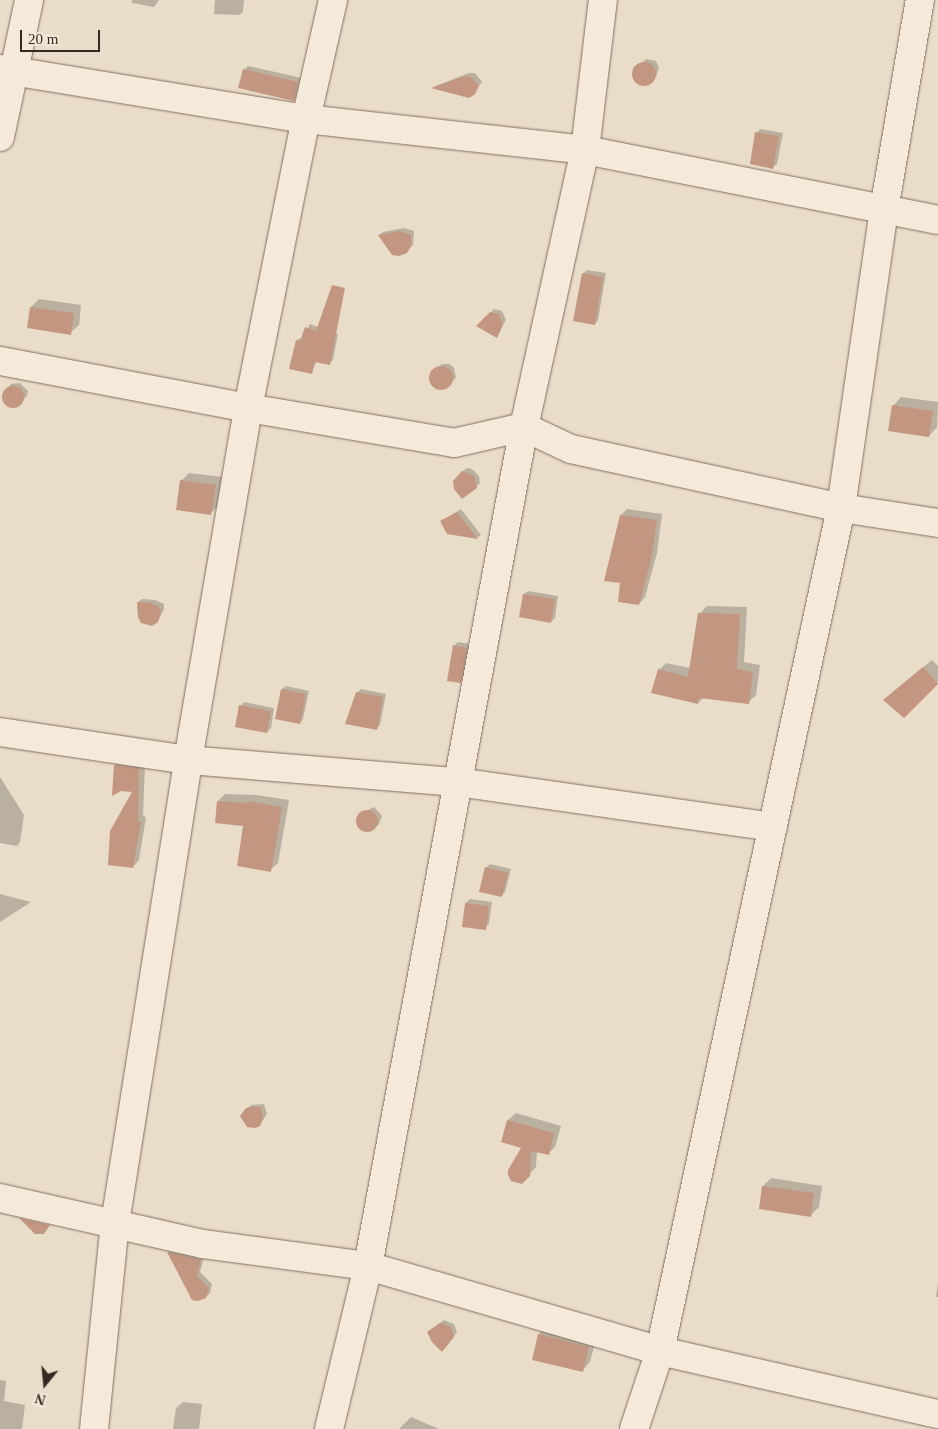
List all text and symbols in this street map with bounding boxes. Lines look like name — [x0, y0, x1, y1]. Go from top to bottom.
scale bar — [22, 20, 102, 52]
text: 20 m — [28, 31, 58, 47]
north arrow — [20, 1359, 70, 1409]
text: N — [33, 1390, 48, 1407]

